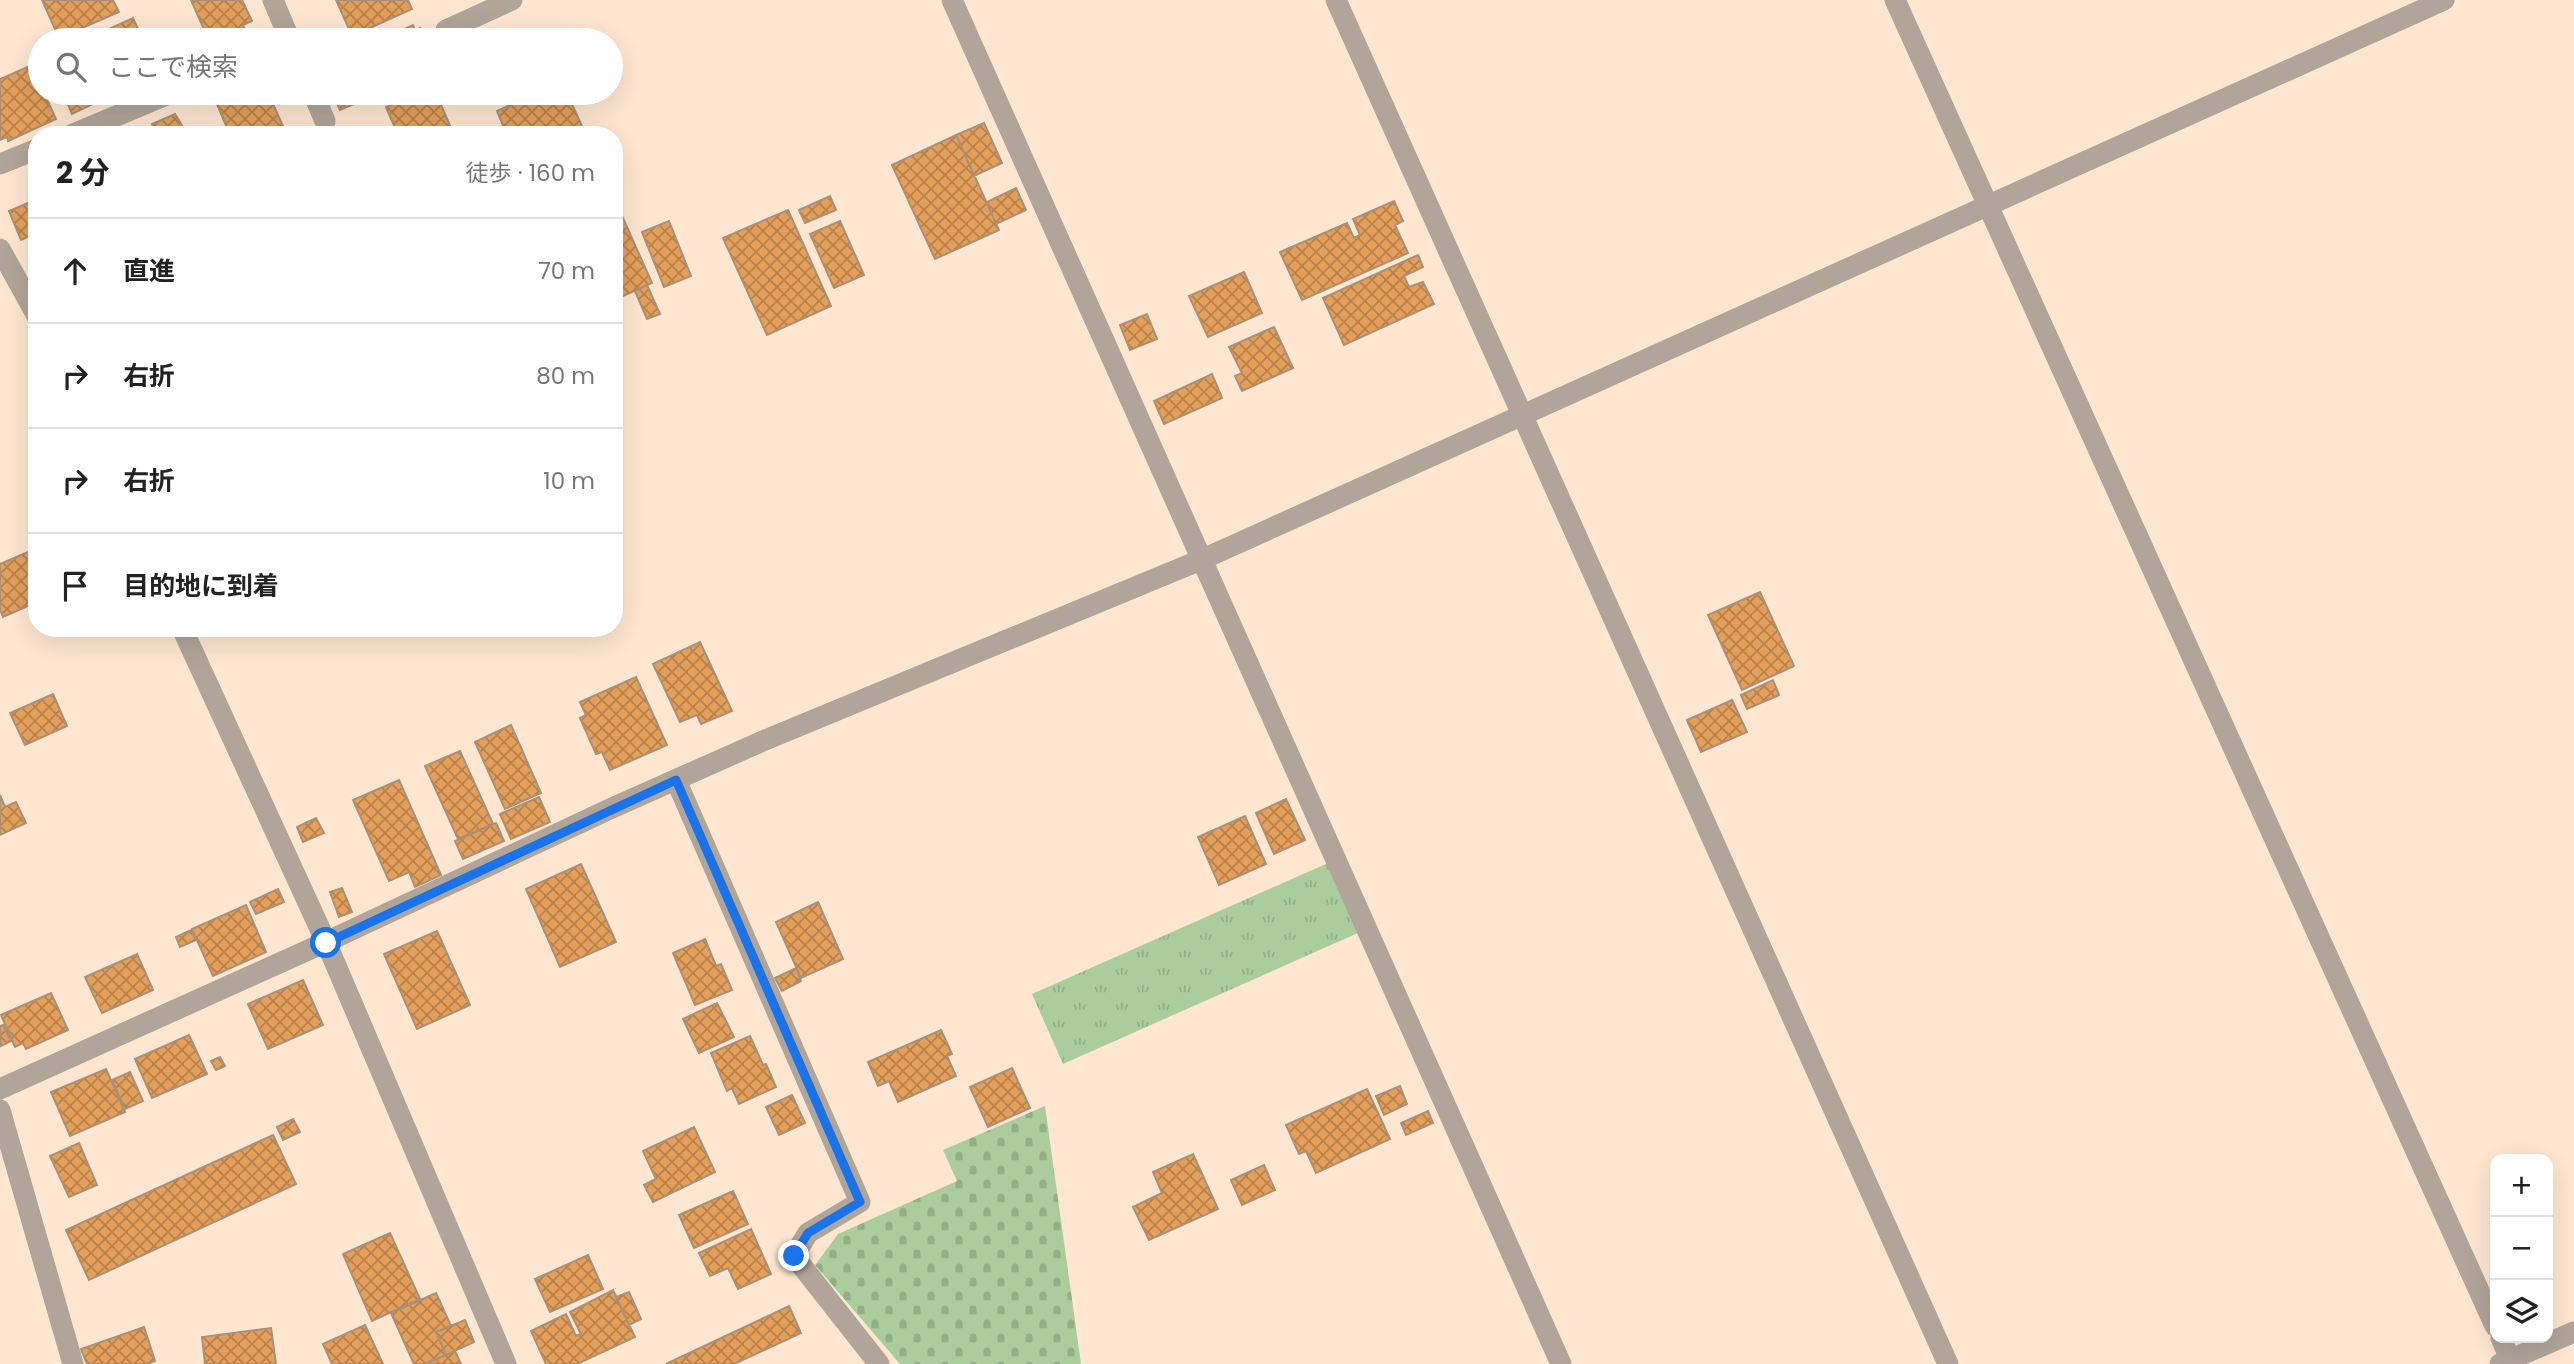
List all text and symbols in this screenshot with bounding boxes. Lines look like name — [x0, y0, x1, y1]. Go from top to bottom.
search box — [28, 28, 623, 105]
icon: search — [52, 48, 90, 86]
text: ここで検索 — [108, 49, 238, 85]
text: 2 分 — [56, 151, 110, 194]
text: 徒歩 · 160 m — [466, 157, 595, 189]
icon: ahead — [56, 252, 94, 290]
text: 直進 — [123, 253, 175, 289]
text: 70 m — [538, 255, 595, 287]
icon: right — [56, 357, 94, 395]
text: 右折 — [123, 358, 175, 394]
text: 80 m — [536, 360, 595, 392]
icon: right — [56, 462, 94, 500]
text: 右折 — [123, 463, 175, 499]
text: 10 m — [543, 465, 595, 497]
icon: arrive — [56, 567, 94, 605]
text: 目的地に到着 — [123, 568, 279, 604]
route start — [310, 927, 341, 958]
map controls — [2490, 1154, 2553, 1343]
button: + — [2490, 1154, 2553, 1217]
button: − — [2490, 1217, 2553, 1280]
route end — [778, 1240, 809, 1271]
button: layers — [2490, 1280, 2553, 1343]

